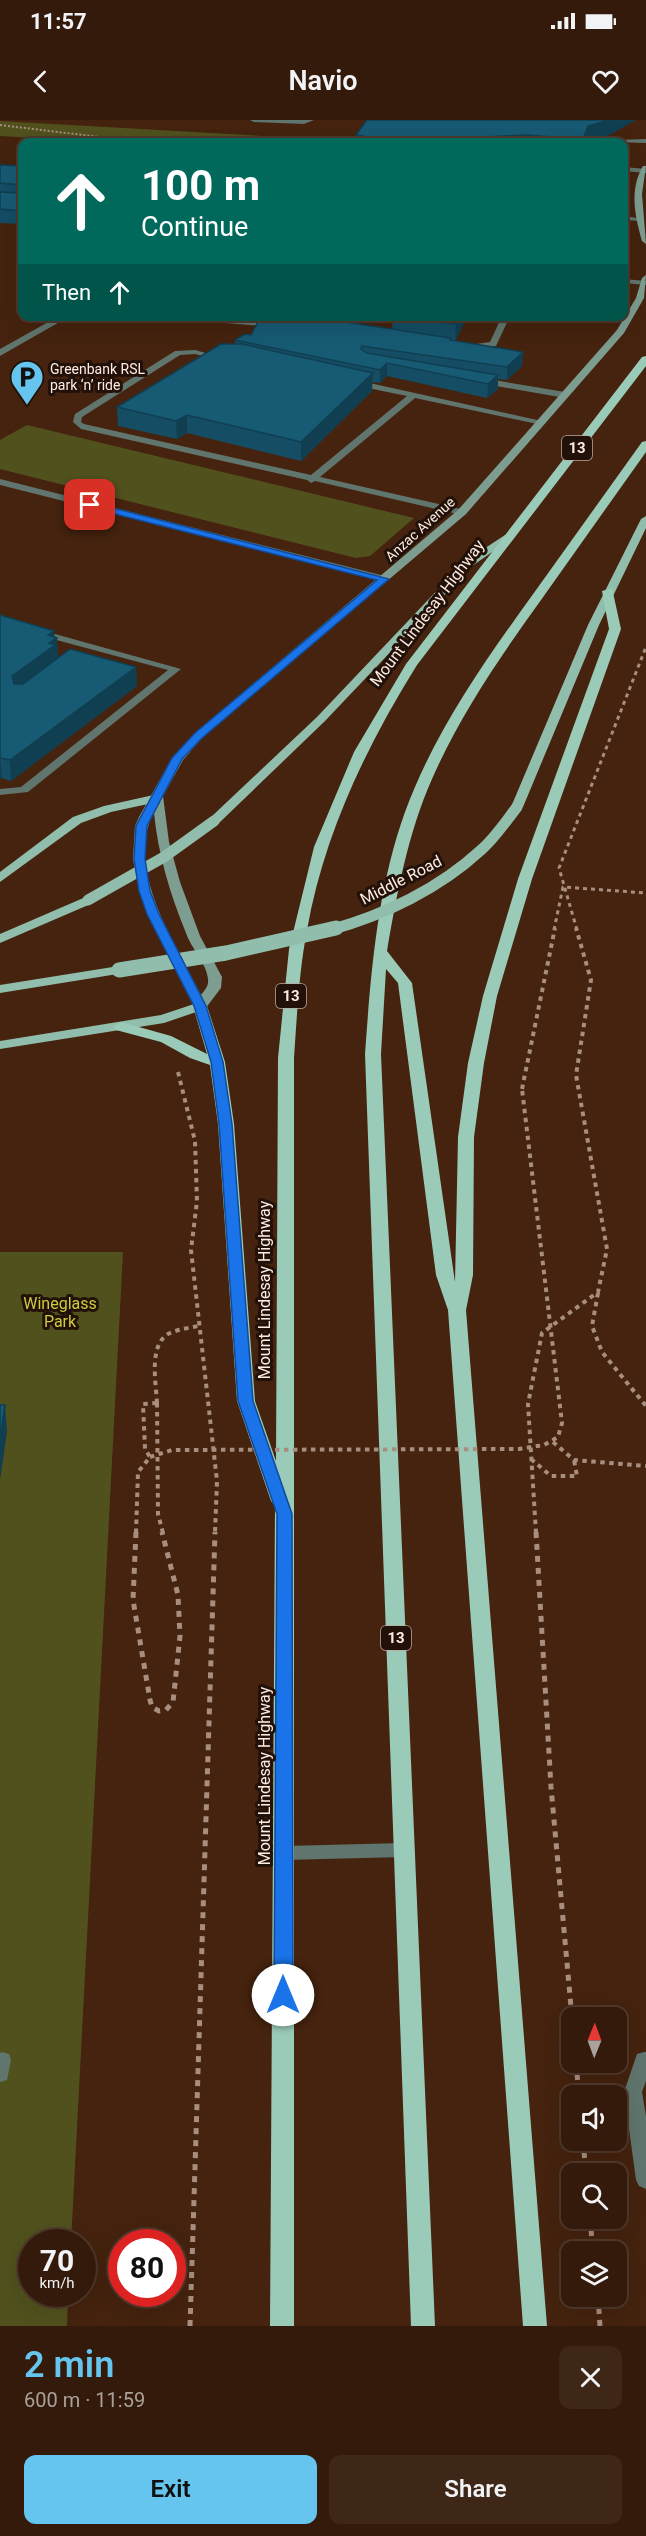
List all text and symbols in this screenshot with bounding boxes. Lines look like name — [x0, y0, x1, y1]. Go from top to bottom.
text: 11:57 — [30, 9, 87, 34]
icon: back — [24, 65, 57, 98]
text: Navio — [288, 65, 358, 97]
icon: heart — [589, 65, 622, 98]
text: 100 m — [141, 161, 260, 210]
icon: ahead — [42, 162, 120, 240]
text: Continue — [141, 211, 248, 243]
icon: ahead — [103, 276, 136, 309]
text: Then — [42, 280, 91, 305]
parking icon: Greenbank RSL park ‘n’ ride — [9, 359, 45, 406]
place label: Greenbank RSL park ‘n’ ride — [50, 361, 145, 393]
road number: 13 — [562, 436, 592, 460]
pin — [64, 479, 115, 530]
icon: arrive — [73, 488, 106, 521]
street label: Anzac Avenue — [382, 494, 458, 564]
street label: Mount Lindesay Highway — [366, 536, 489, 690]
street label: Middle Road — [357, 851, 445, 909]
road number: 13 — [276, 984, 306, 1008]
street label: Mount Lindesay Highway — [255, 1200, 274, 1379]
park label: Wineglass Park — [23, 1294, 97, 1331]
road number: 13 — [381, 1626, 411, 1650]
street label: Mount Lindesay Highway — [255, 1686, 274, 1865]
position arrow — [251, 1963, 315, 2027]
north arrow — [561, 2007, 627, 2073]
map controls — [561, 2007, 627, 2307]
button: sound — [561, 2085, 627, 2151]
button: search — [561, 2163, 627, 2229]
speed limit sign: 80 — [108, 2229, 186, 2307]
button: layers — [561, 2241, 627, 2307]
text: 70 — [40, 2243, 74, 2278]
text: km/h — [39, 2274, 75, 2292]
text: 2 min — [24, 2344, 114, 2386]
button: close — [559, 2346, 622, 2409]
text: 600 m · 11:59 — [24, 2388, 145, 2412]
button: Exit — [24, 2455, 317, 2524]
button: Share — [329, 2455, 622, 2524]

